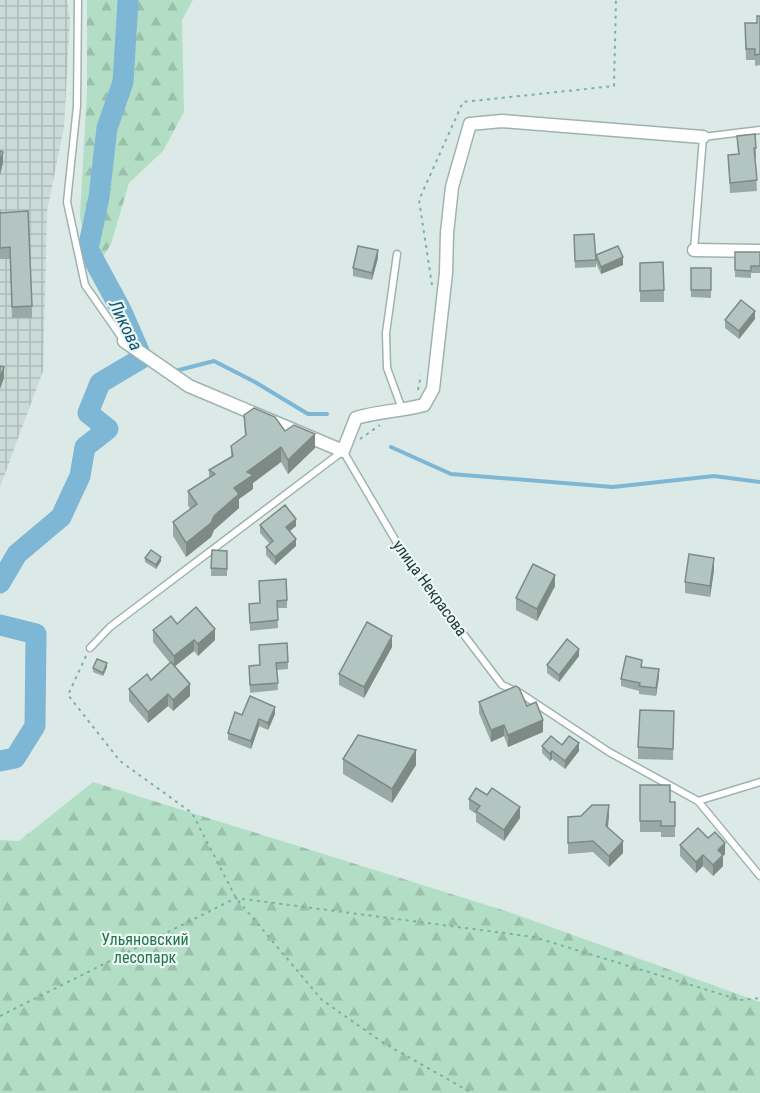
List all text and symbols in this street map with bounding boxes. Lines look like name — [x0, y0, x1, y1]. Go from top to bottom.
water label: Ликова — [104, 295, 147, 354]
street label: улица Некрасова — [389, 536, 471, 640]
park label: Ульяновский лесопарк — [101, 930, 189, 967]

